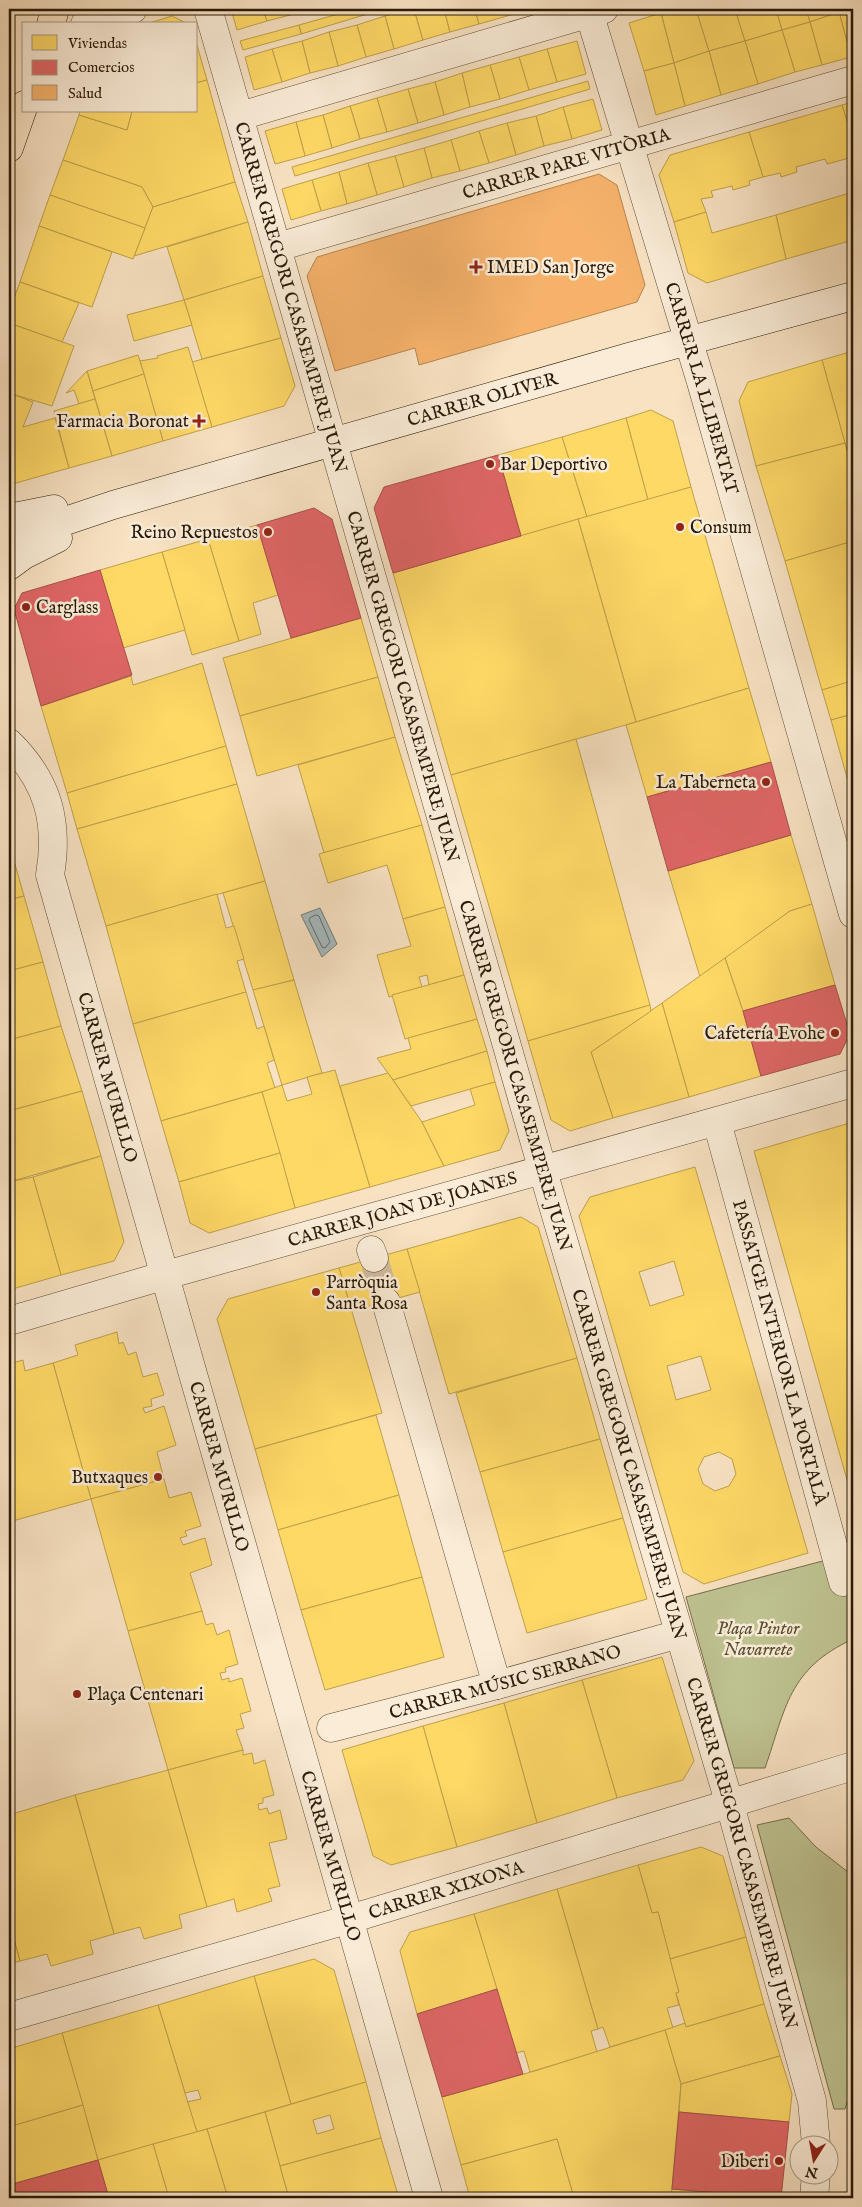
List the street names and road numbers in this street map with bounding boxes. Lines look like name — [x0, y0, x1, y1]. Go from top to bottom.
street label: CARRER GREGORI CASASEMPERE JUAN — [228, 119, 351, 476]
street label: CARRER PARE VITÒRIA — [460, 123, 674, 206]
street label: CARRER LA LLIBERTAT — [659, 280, 743, 497]
street label: CARRER OLIVER — [405, 368, 562, 433]
street label: CARRER GREGORI CASASEMPERE JUAN — [340, 509, 464, 865]
street label: CARRER GREGORI CASASEMPERE JUAN — [453, 898, 576, 1255]
street label: CARRER MURILLO — [71, 990, 142, 1166]
street label: CARRER JOAN DE JOANES — [285, 1167, 520, 1253]
street label: PASSATGE INTERIOR LA PORTALÀ — [726, 1198, 834, 1509]
street label: CARRER GREGORI CASASEMPERE JUAN — [565, 1287, 691, 1643]
street label: CARRER MURILLO — [183, 1379, 253, 1555]
street label: CARRER MÚSIC SERRANO — [387, 1641, 624, 1725]
street label: CARRER GREGORI CASASEMPERE JUAN — [680, 1675, 802, 2032]
street label: CARRER MURILLO — [294, 1768, 365, 1944]
street label: CARRER XIXONA — [366, 1857, 527, 1926]

